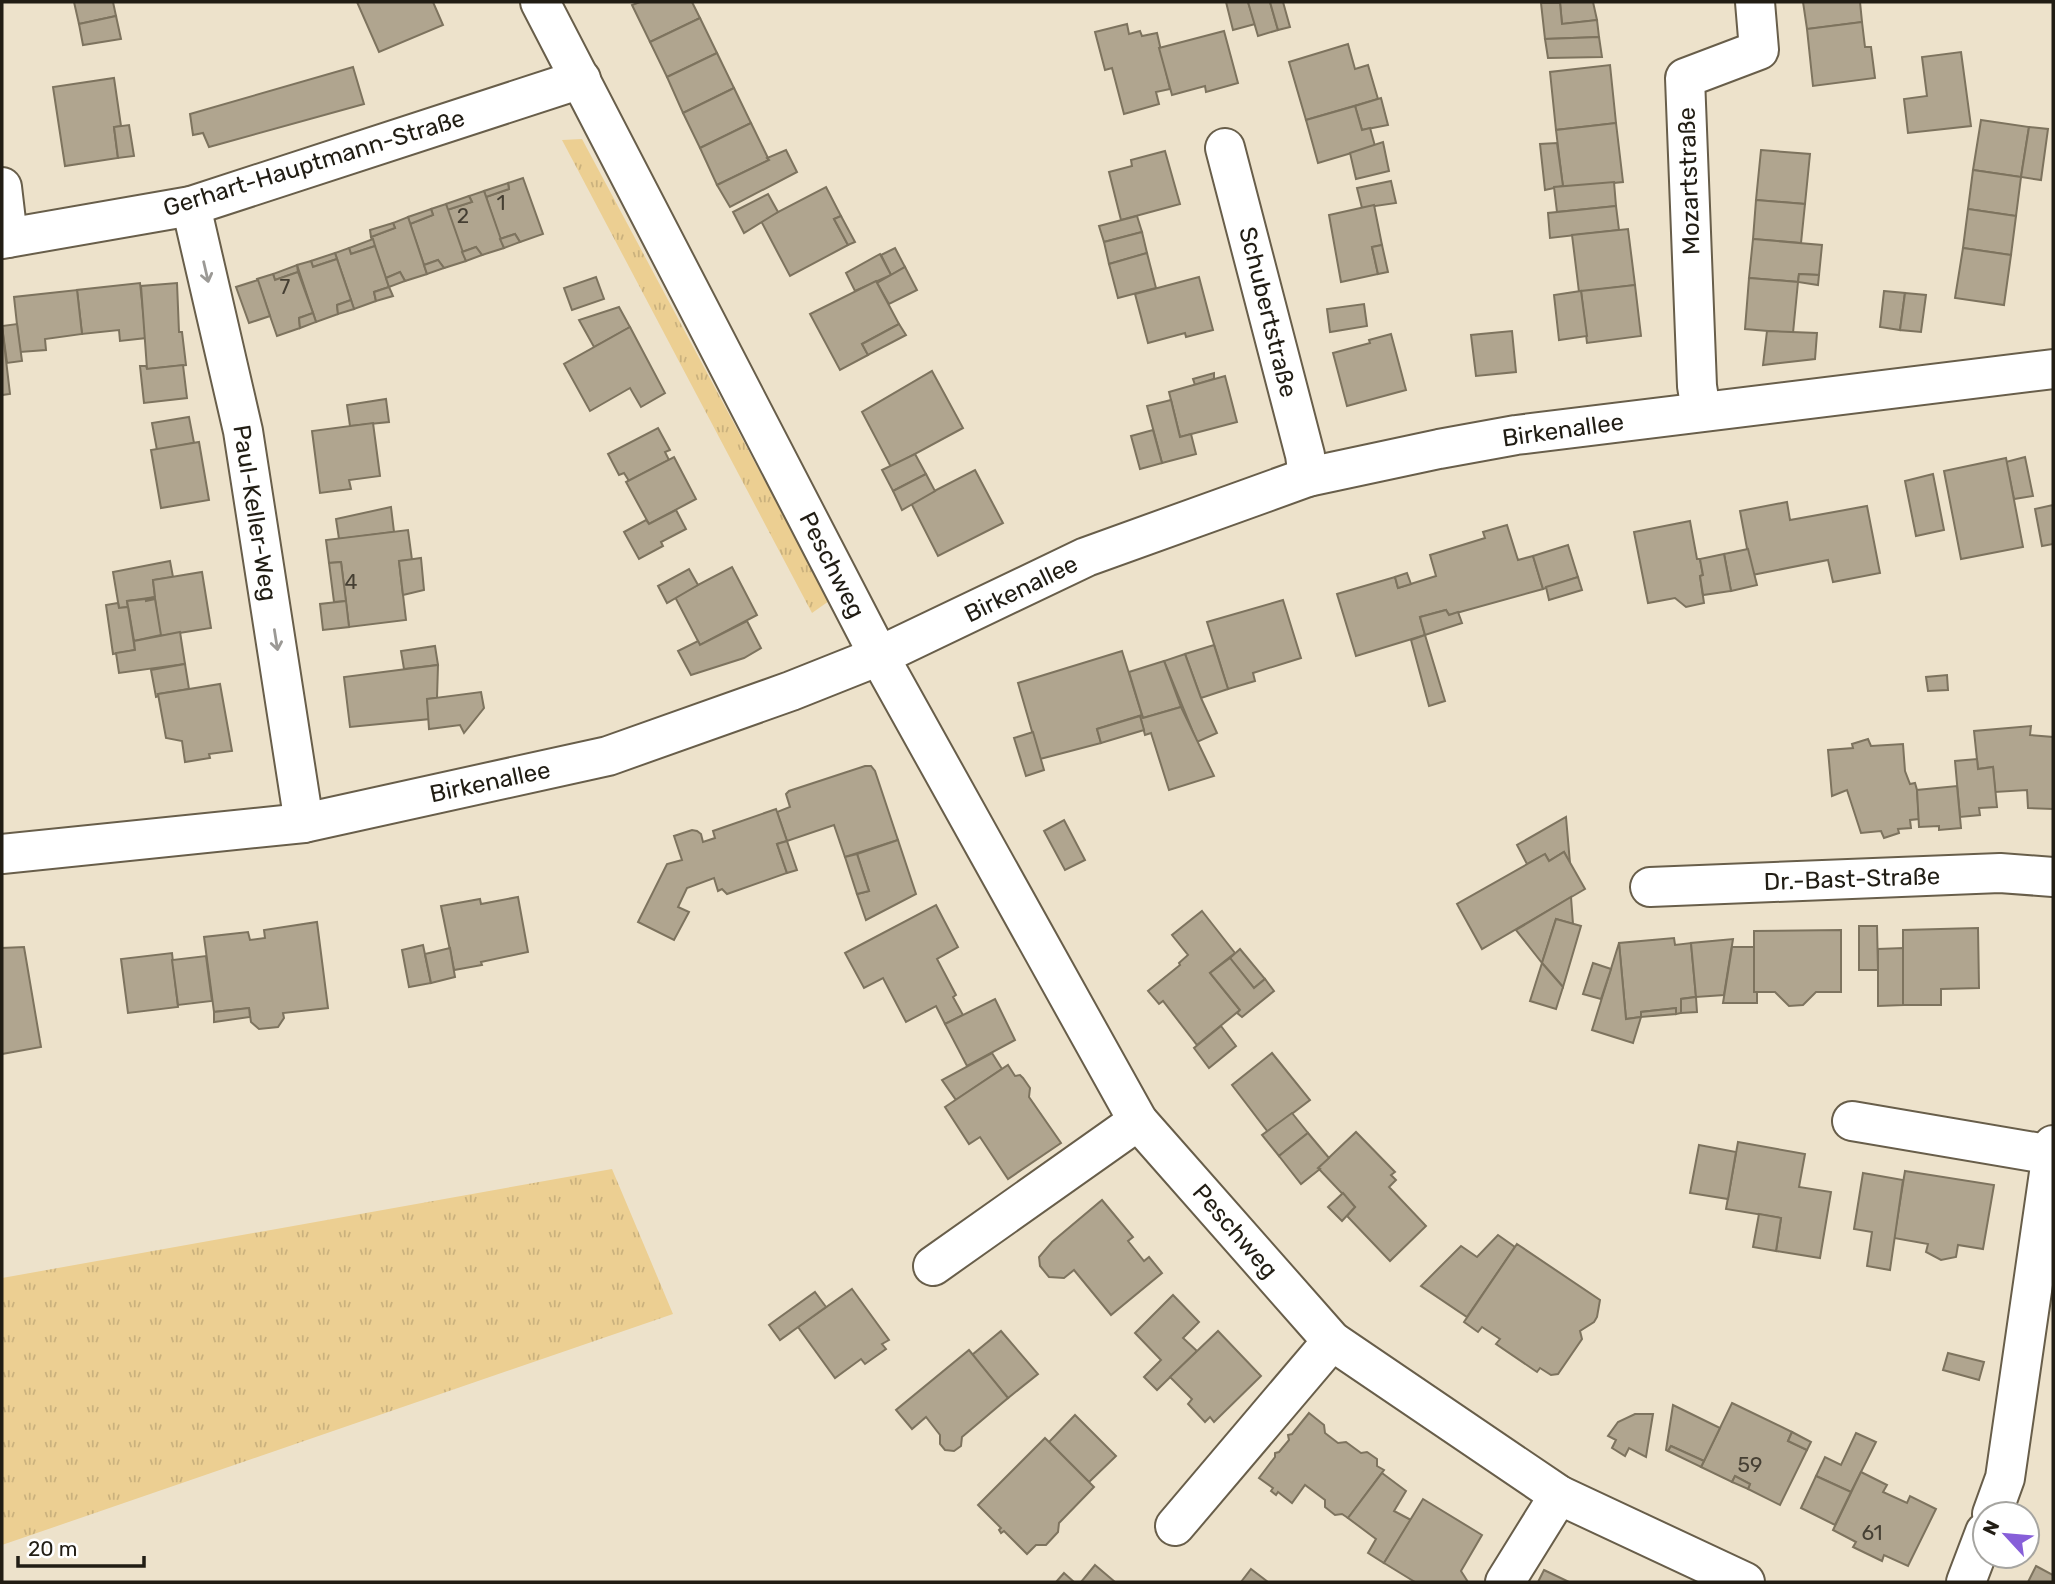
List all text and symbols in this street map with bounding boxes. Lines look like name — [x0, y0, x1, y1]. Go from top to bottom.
street label: Gerhart-Hauptmann-Straße — [160, 104, 468, 222]
street label: Mozartstraße — [1672, 107, 1706, 255]
house number: 1 — [497, 190, 506, 215]
house number: 2 — [457, 203, 469, 228]
street label: Schubertstraße — [1233, 224, 1303, 400]
one-way arrow — [200, 260, 214, 283]
house number: 7 — [280, 274, 291, 299]
street label: Birkenallee — [1500, 408, 1626, 452]
street label: Paul-Keller-Weg — [227, 423, 283, 603]
street label: Peschweg — [793, 507, 871, 623]
street label: Birkenallee — [960, 550, 1082, 628]
house number: 4 — [344, 569, 358, 594]
one-way arrow — [270, 628, 283, 651]
street label: Birkenallee — [427, 756, 553, 808]
street label: Dr.-Bast-Straße — [1763, 862, 1941, 896]
street label: Peschweg — [1187, 1178, 1283, 1284]
house number: 59 — [1738, 1452, 1762, 1477]
north arrow — [1971, 1500, 2041, 1570]
text: N — [1978, 1517, 2005, 1539]
house number: 61 — [1861, 1520, 1883, 1545]
scale bar — [18, 1524, 144, 1568]
text: 20 m — [28, 1536, 77, 1561]

